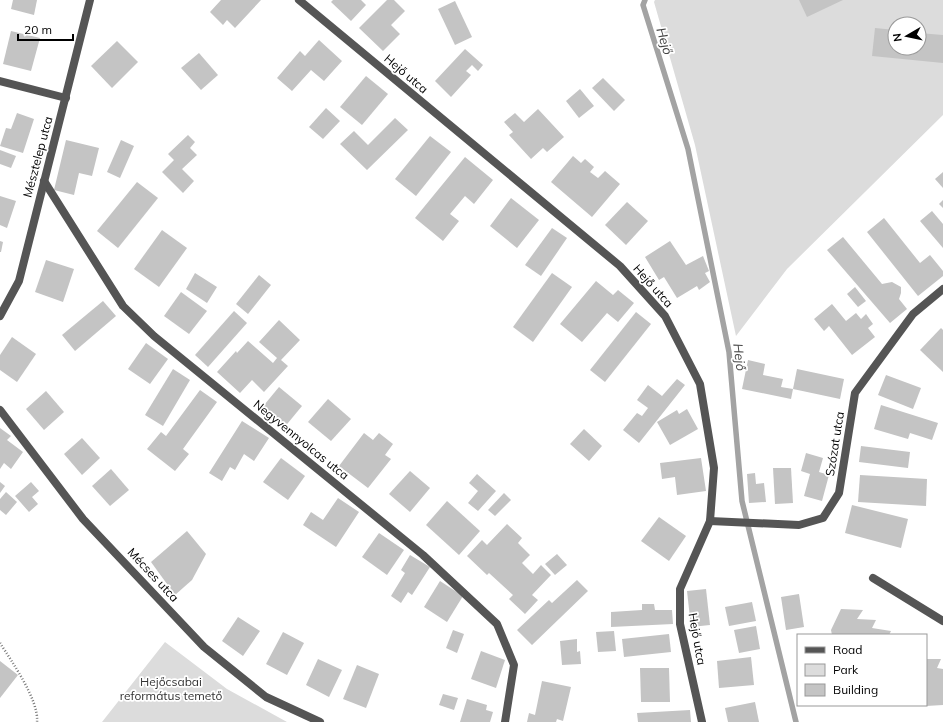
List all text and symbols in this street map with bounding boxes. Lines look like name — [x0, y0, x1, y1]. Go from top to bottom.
scale bar — [18, 16, 73, 42]
north arrow — [887, 16, 927, 56]
text: 20 m — [24, 22, 52, 37]
water label: Hejő — [653, 25, 677, 57]
text: N — [890, 32, 905, 43]
street label: Hejő utca — [381, 51, 431, 96]
street label: Mésztelep utca — [19, 115, 56, 199]
street label: Hejő utca — [630, 261, 677, 310]
water label: Hejő — [730, 342, 750, 372]
street label: Negyvennyolcas utca — [251, 397, 352, 483]
street label: Szózat utca — [822, 411, 847, 477]
street label: Mécses utca — [125, 545, 182, 605]
street label: Hejő utca — [686, 612, 709, 666]
legend — [797, 634, 927, 706]
text: Road — [833, 642, 862, 657]
text: Park — [833, 662, 859, 677]
park label: Hejőcsabai református temető — [120, 674, 222, 703]
text: Building — [833, 682, 878, 697]

